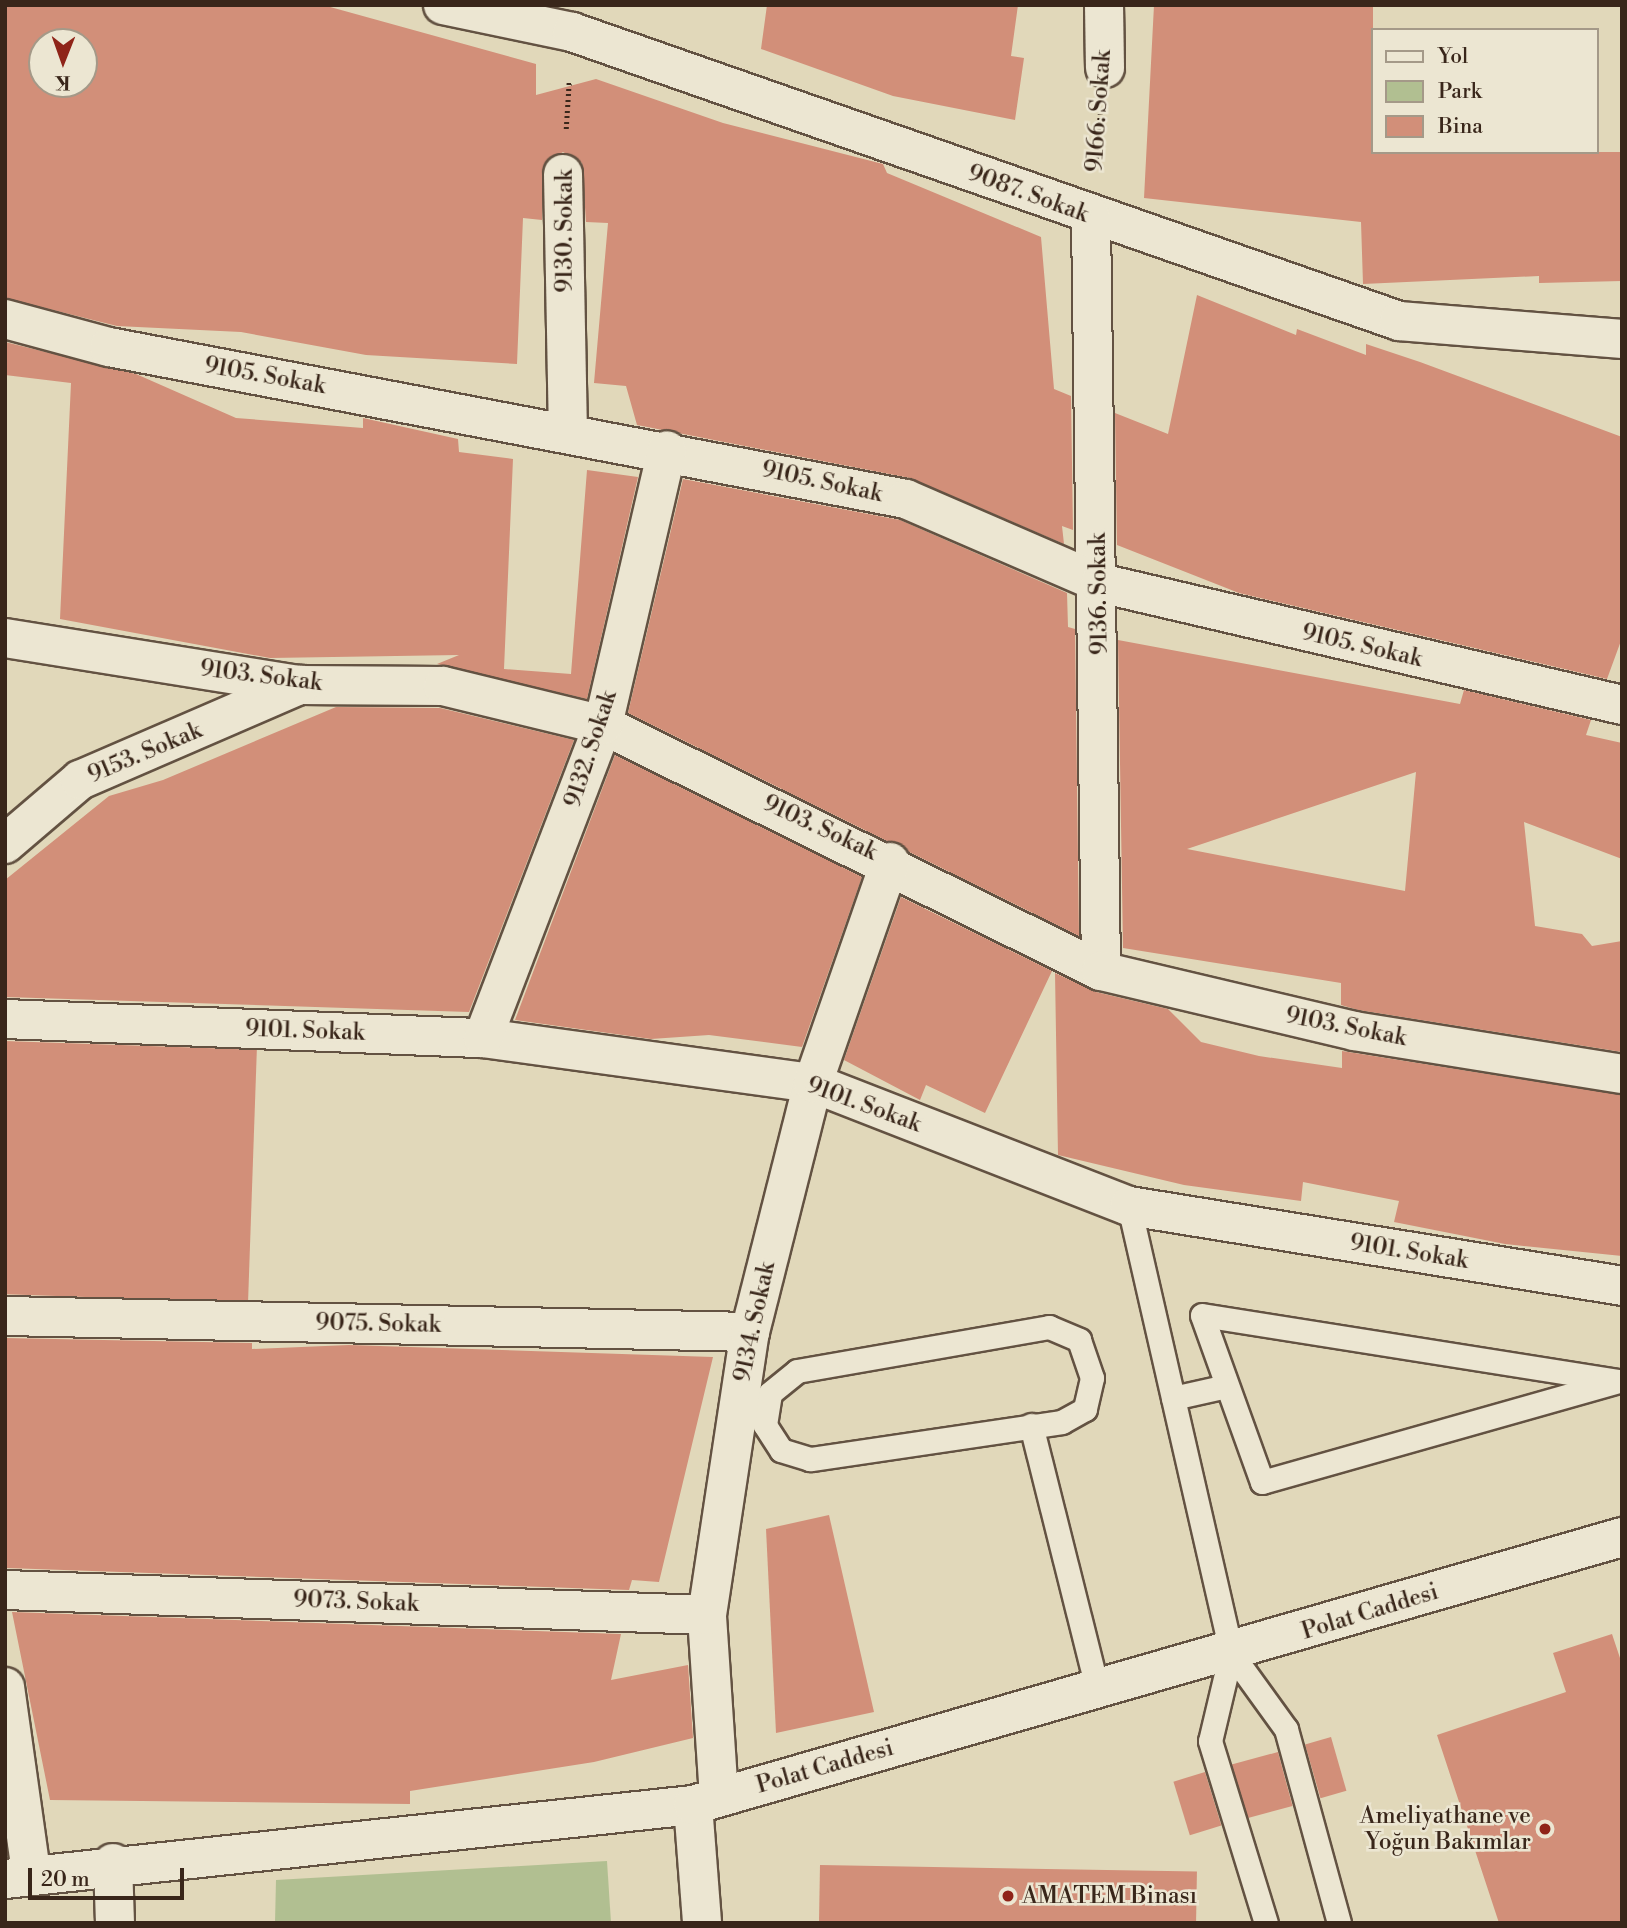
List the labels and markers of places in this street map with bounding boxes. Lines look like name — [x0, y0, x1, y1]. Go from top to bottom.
place label: Ameliyathane ve Yoğun Bakımlar — [1360, 1802, 1531, 1856]
marker: Ameliyathane ve Yoğun Bakımlar — [1537, 1821, 1553, 1837]
place label: AMATEM Binası — [1022, 1882, 1197, 1910]
marker: AMATEM Binası — [1000, 1888, 1016, 1904]

